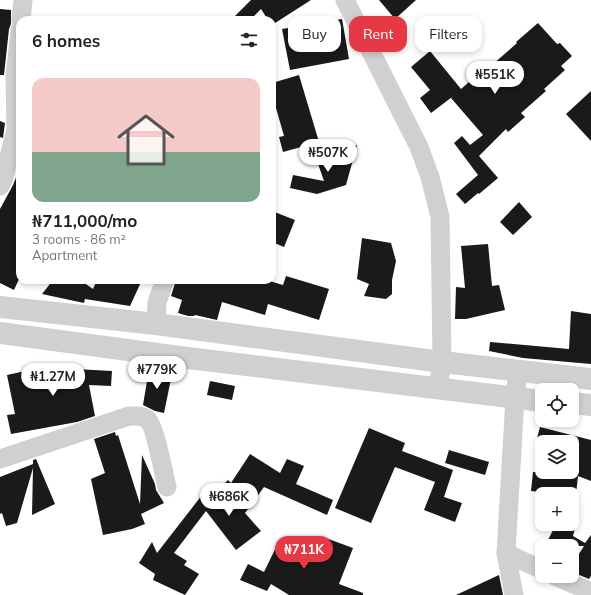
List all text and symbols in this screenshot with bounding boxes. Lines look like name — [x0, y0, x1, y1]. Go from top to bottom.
chip: Buy — [288, 16, 341, 52]
chip: Rent — [349, 16, 407, 52]
chip: Filters — [415, 16, 482, 52]
icon: filters — [238, 29, 260, 51]
text: 6 homes — [32, 30, 100, 51]
pin: ₦551K — [467, 61, 523, 95]
text: ₦551K — [475, 66, 515, 82]
icon: home — [110, 104, 182, 176]
pin: ₦507K — [300, 139, 356, 173]
text: ₦507K — [308, 144, 348, 160]
text: ₦711,000/mo — [32, 210, 137, 231]
text: 3 rooms · 86 m² — [32, 231, 126, 247]
text: Apartment — [32, 247, 97, 263]
pin: ₦779K — [129, 356, 185, 390]
text: ₦779K — [137, 361, 177, 377]
pin: ₦1.27M — [20, 363, 86, 397]
text: ₦1.27M — [30, 368, 76, 384]
map controls — [535, 383, 579, 583]
button: locate — [535, 383, 579, 427]
button: layers — [535, 435, 579, 479]
pin: ₦686K — [201, 483, 257, 517]
button: + — [535, 487, 579, 531]
text: ₦686K — [209, 488, 249, 504]
pin: ₦711K — [276, 536, 332, 570]
button: − — [535, 539, 579, 583]
text: ₦711K — [284, 541, 324, 557]

